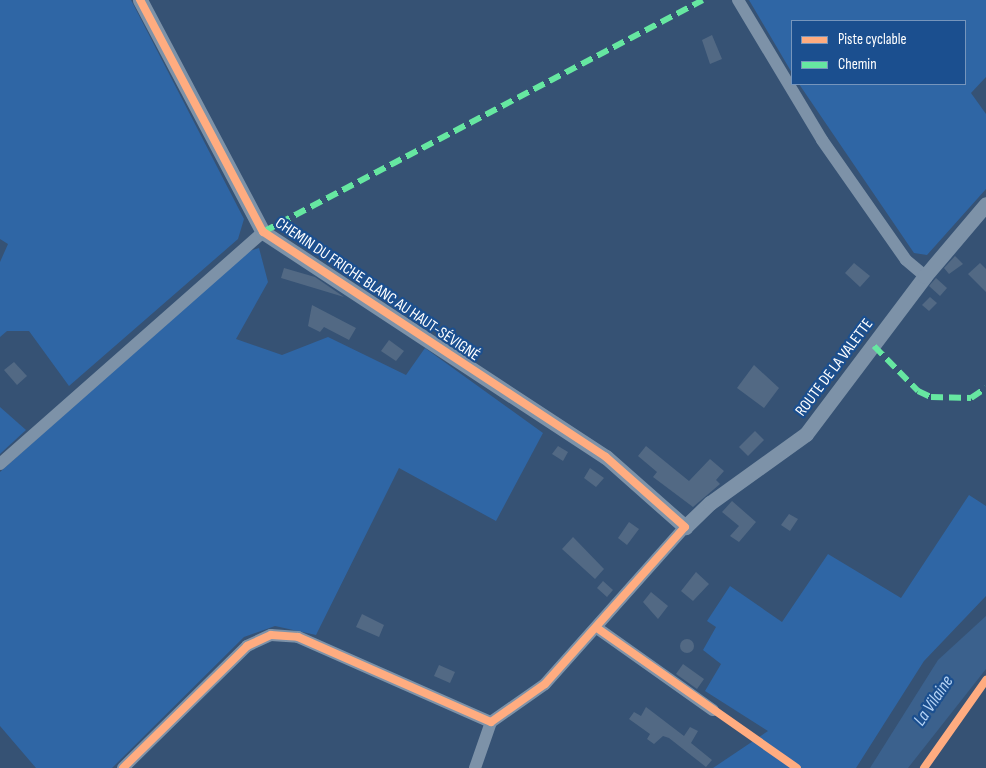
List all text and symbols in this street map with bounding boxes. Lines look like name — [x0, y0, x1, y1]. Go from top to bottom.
legend — [791, 20, 966, 85]
text: Piste cyclable — [838, 30, 907, 49]
text: Chemin — [838, 55, 877, 74]
street label: CHEMIN DU FRICHE BLANC AU HAUT-SÉVIGNÉ — [271, 214, 483, 366]
street label: ROUTE DE LA VALETTE — [792, 316, 878, 420]
water label: La Vilaine — [909, 672, 959, 730]

